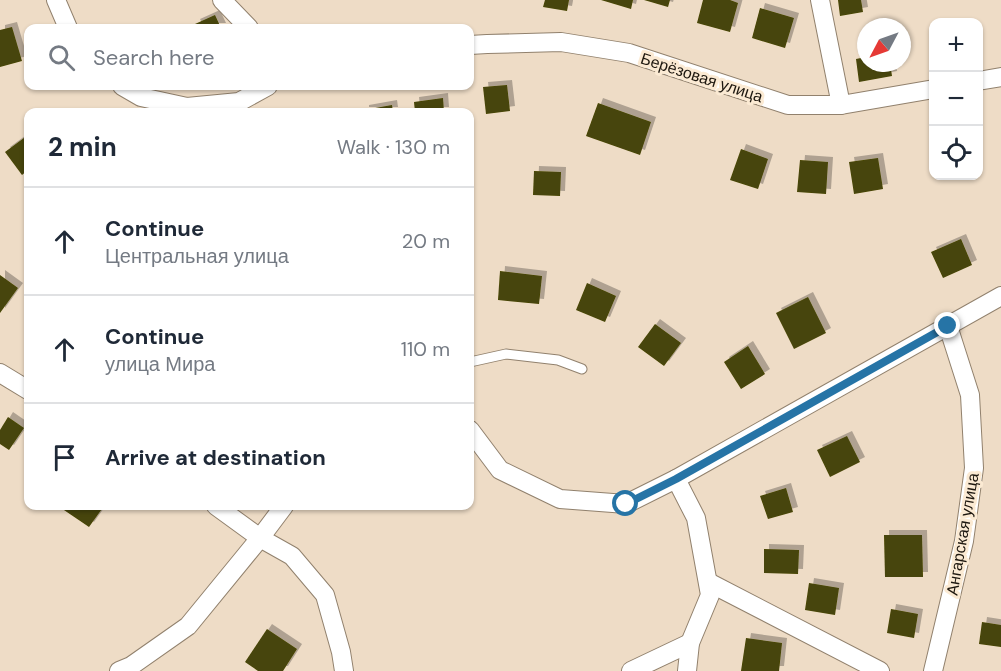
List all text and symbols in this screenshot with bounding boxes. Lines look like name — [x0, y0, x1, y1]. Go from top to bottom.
north arrow — [857, 18, 911, 72]
map controls — [929, 18, 983, 180]
button: + — [929, 18, 983, 72]
search box — [24, 24, 474, 90]
icon: search — [45, 41, 78, 74]
text: Search here — [93, 43, 214, 72]
street label: Берёзовая улица — [638, 48, 766, 107]
button: − — [929, 72, 983, 126]
button: locate — [929, 126, 983, 180]
text: 2 min — [48, 130, 117, 164]
text: Walk · 130 m — [337, 134, 450, 160]
text: Continue — [105, 214, 204, 243]
icon: ahead — [48, 225, 81, 258]
text: 20 m — [402, 228, 450, 254]
text: Центральная улица — [105, 243, 289, 269]
route end — [934, 312, 960, 338]
text: Continue — [105, 322, 204, 351]
icon: ahead — [48, 333, 81, 366]
text: 110 m — [401, 336, 450, 362]
text: улица Мира — [105, 351, 215, 377]
icon: arrive — [48, 441, 81, 474]
text: Arrive at destination — [105, 443, 326, 472]
street label: Ангарская улица — [941, 471, 984, 597]
route start — [612, 490, 638, 516]

